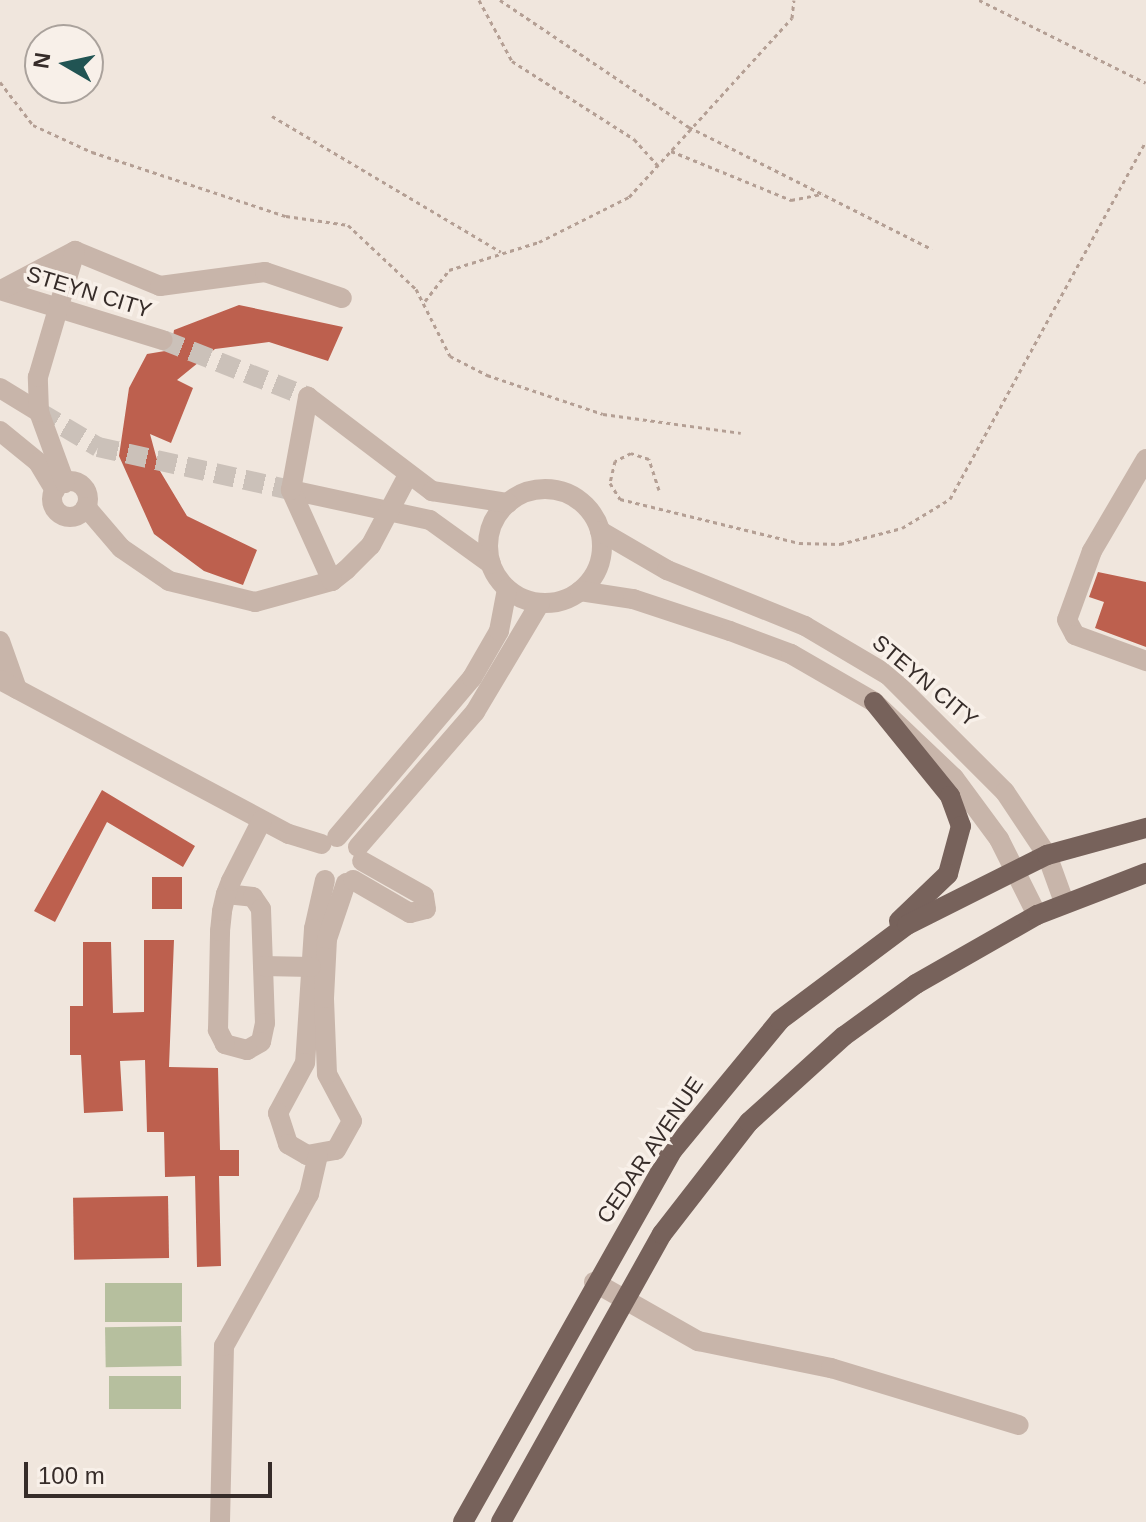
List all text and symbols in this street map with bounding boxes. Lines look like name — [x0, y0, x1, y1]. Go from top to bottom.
north arrow — [24, 24, 104, 104]
text: N — [28, 51, 55, 70]
street label: STEYN CITY — [23, 260, 155, 324]
street label: STEYN CITY — [867, 629, 983, 733]
street label: CEDAR AVENUE — [591, 1071, 709, 1229]
scale bar — [28, 1446, 276, 1496]
text: 100 m — [38, 1462, 105, 1489]

